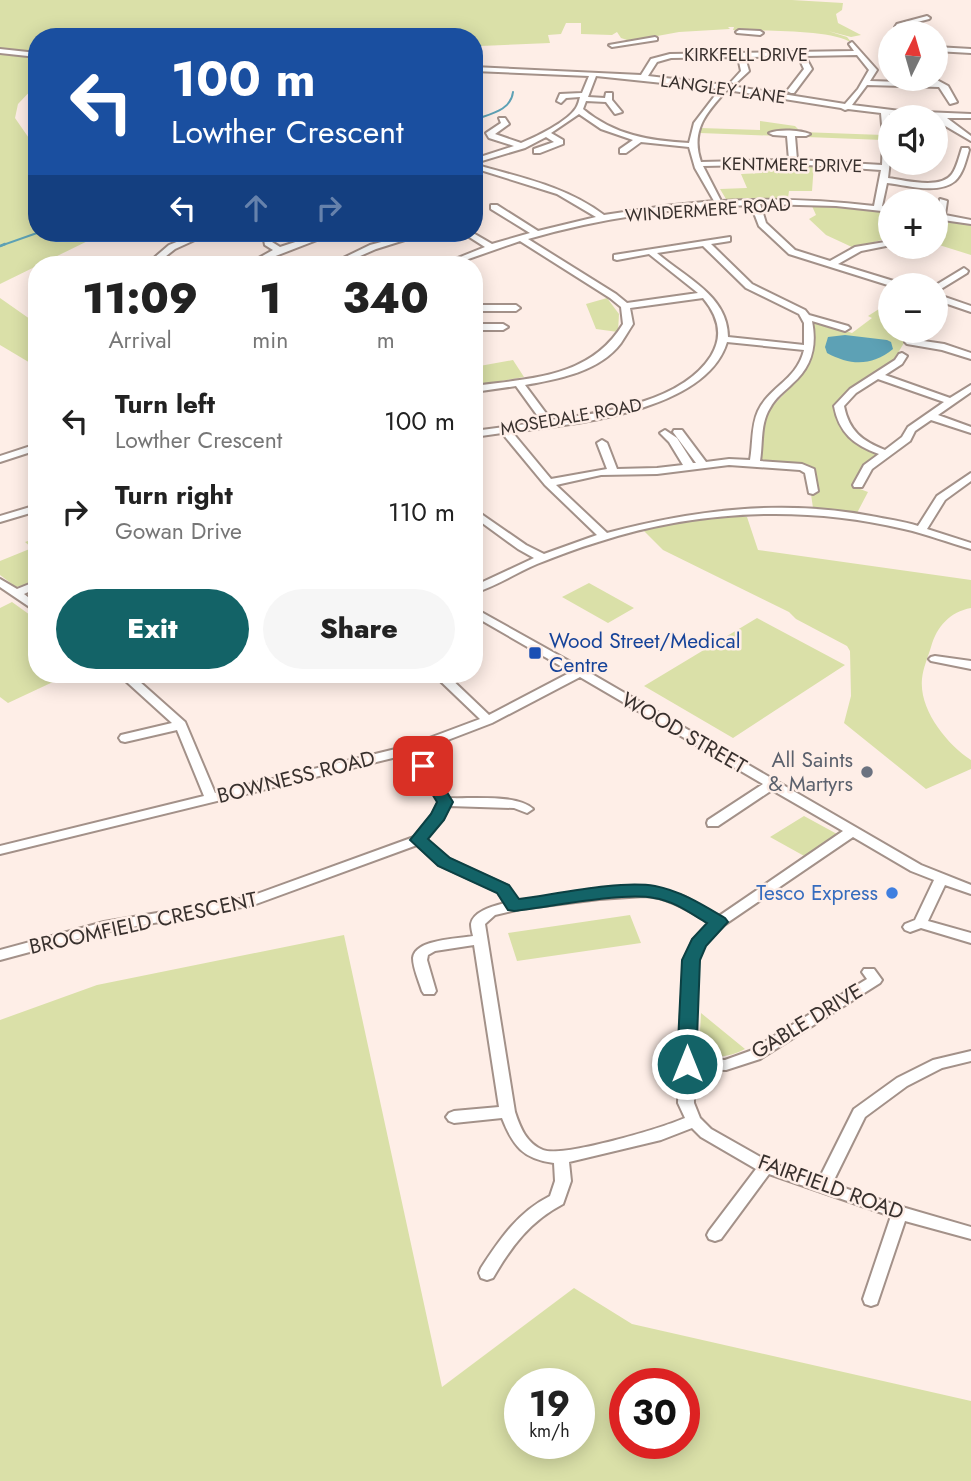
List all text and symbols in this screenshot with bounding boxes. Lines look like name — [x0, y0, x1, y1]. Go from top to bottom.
north arrow — [878, 21, 948, 91]
map controls — [878, 21, 948, 343]
street label: KIRKFELL DRIVE — [684, 42, 808, 68]
text: 100 m — [171, 44, 316, 114]
icon: left — [56, 56, 147, 147]
street label: LANGLEY LANE — [659, 67, 787, 111]
button: sound — [878, 105, 948, 175]
text: Lowther Crescent — [171, 109, 404, 155]
street label: KENTMERE DRIVE — [721, 151, 863, 179]
icon: left — [164, 189, 202, 227]
icon: ahead — [237, 189, 275, 227]
icon: right — [310, 189, 348, 227]
button: + — [878, 189, 948, 259]
street label: WINDERMERE ROAD — [624, 191, 792, 229]
text: 11:09 — [82, 268, 198, 329]
text: 1 — [259, 268, 281, 329]
text: 340 — [342, 268, 429, 329]
button: − — [878, 273, 948, 343]
text: Arrival — [108, 323, 172, 357]
text: min — [252, 323, 288, 357]
text: m — [377, 323, 395, 357]
text: Turn left — [115, 385, 215, 423]
street label: MOSEDALE ROAD — [498, 392, 644, 442]
icon: left — [56, 402, 94, 440]
text: 100 m — [384, 402, 455, 440]
text: Lowther Crescent — [115, 423, 282, 457]
text: Turn right — [115, 476, 233, 514]
icon: right — [56, 493, 94, 531]
text: 110 m — [388, 493, 455, 531]
text: Gowan Drive — [115, 514, 242, 548]
button: Exit — [56, 589, 249, 669]
button: Share — [263, 589, 455, 669]
place label: Wood Street/Medical Centre — [549, 626, 740, 680]
marker: Wood Street/Medical Centre — [527, 645, 543, 661]
street label: WOOD STREET — [616, 685, 752, 781]
pin — [393, 736, 453, 796]
street label: BOWNESS ROAD — [214, 743, 378, 811]
place label: All Saints & Martyrs — [768, 745, 853, 799]
icon: arrive — [404, 747, 442, 785]
marker: All Saints & Martyrs — [859, 764, 875, 780]
place label: Tesco Express — [756, 878, 878, 908]
street label: BROOMFIELD CRESCENT — [26, 884, 260, 962]
marker: Tesco Express — [884, 885, 900, 901]
street label: GABLE DRIVE — [746, 976, 868, 1066]
position arrow — [650, 1027, 724, 1101]
street label: FAIRFIELD ROAD — [754, 1147, 908, 1227]
speed limit sign: 30 — [609, 1368, 700, 1459]
text: 19 — [529, 1379, 570, 1429]
text: km/h — [529, 1418, 570, 1444]

